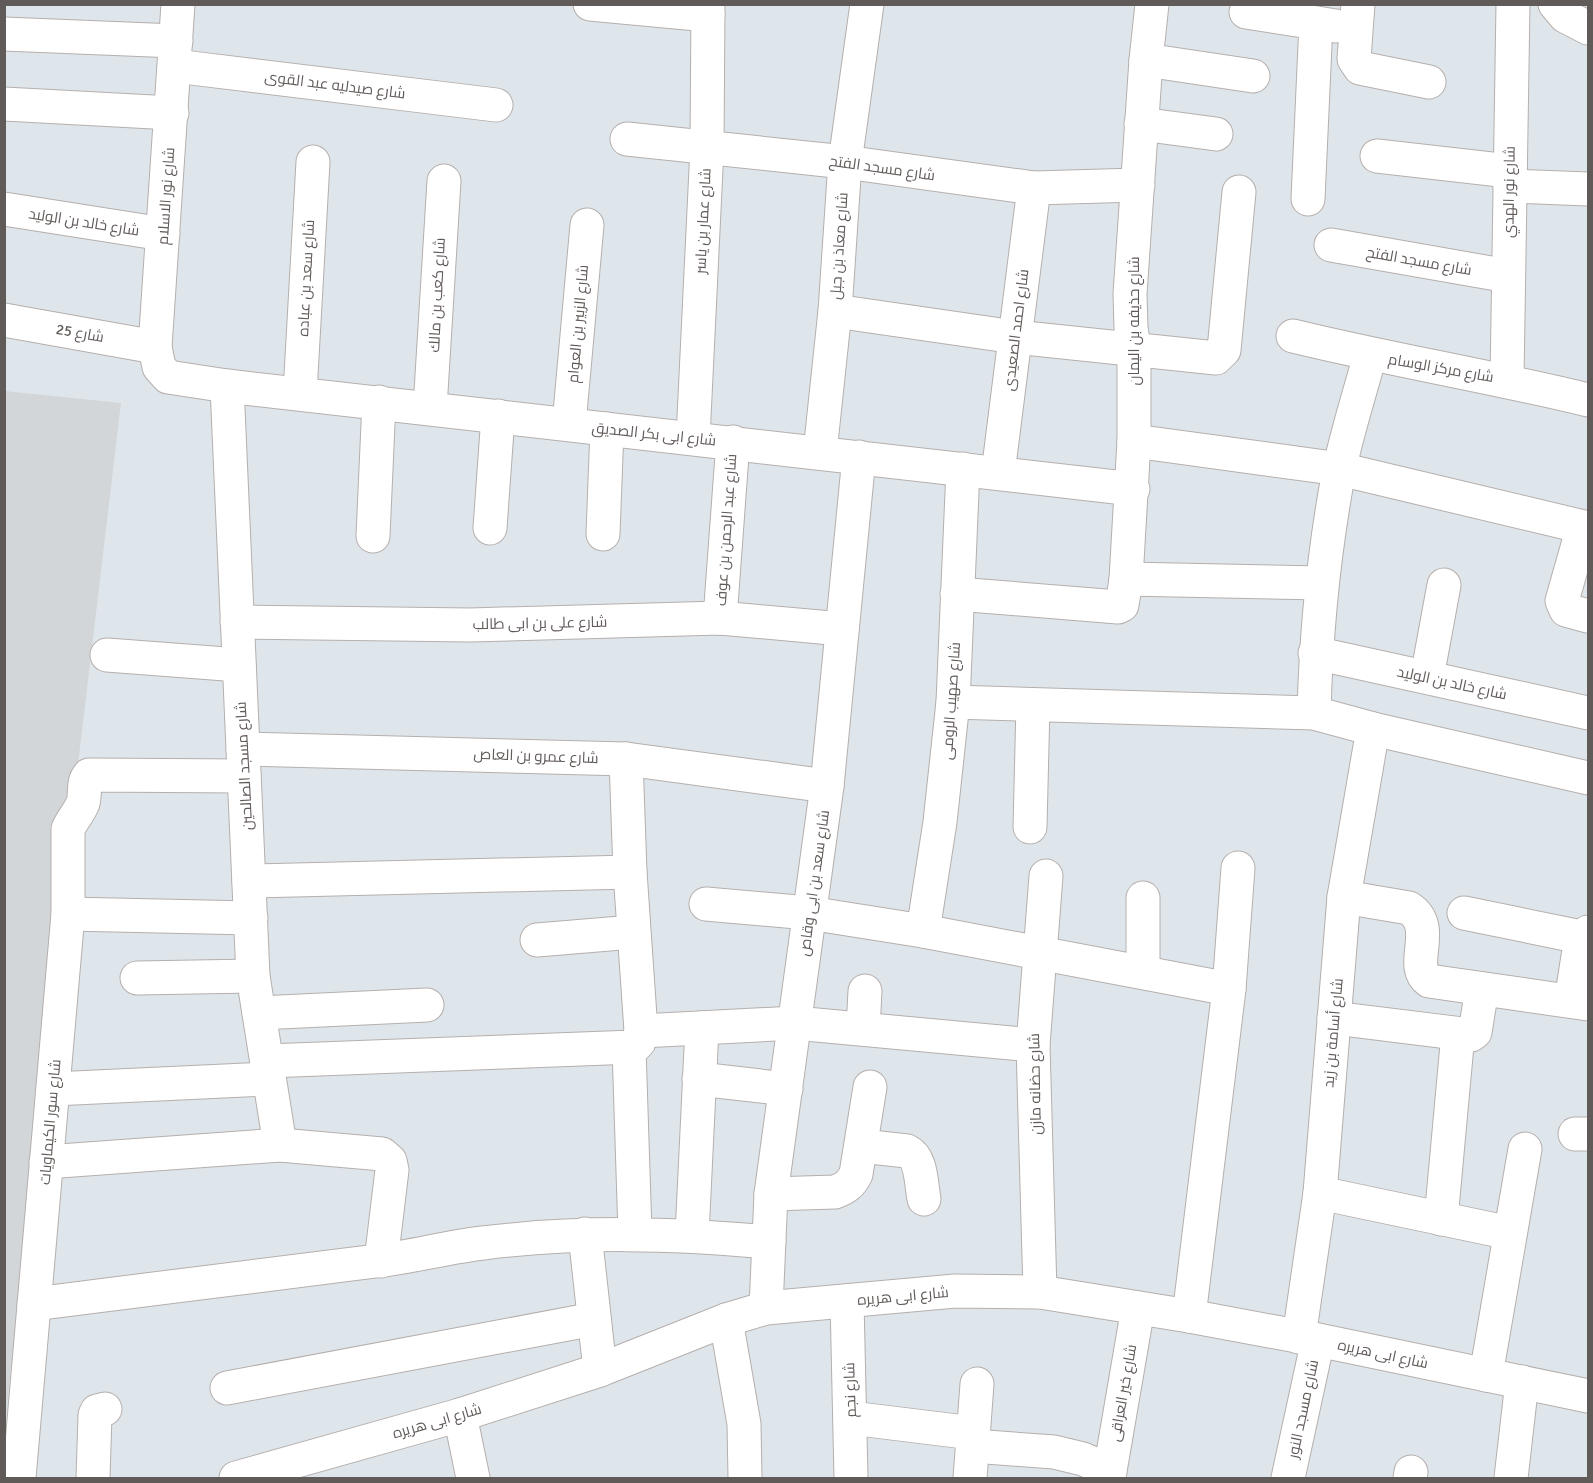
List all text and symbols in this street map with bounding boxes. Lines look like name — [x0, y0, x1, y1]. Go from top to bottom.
street label: شارع صيدليه عبد القوى — [263, 67, 407, 105]
street label: شارع نور الهدي — [1499, 146, 1522, 238]
street label: شارع نور الاسلام — [154, 147, 180, 246]
street label: شارع مسجد الفتح — [828, 152, 936, 186]
street label: شارع عمار بن ياسر — [691, 168, 717, 275]
street label: شارع معاذ بن جبل — [826, 192, 854, 300]
street label: شارع خالد بن الوليد — [27, 204, 141, 242]
street label: شارع سعد بن عباده — [294, 219, 320, 337]
street label: شارع كعب بن مالك — [425, 237, 451, 353]
street label: شارع مسجد الفتح — [1364, 243, 1473, 281]
street label: شارع حذيفه بن اليمان — [1125, 256, 1145, 386]
street label: شارع الزبير بن العوام — [564, 264, 594, 384]
street label: شارع احمد الصعيدى — [1000, 268, 1034, 392]
street label: شارع 25 — [54, 320, 105, 348]
street label: شارع مركز الوسام — [1387, 350, 1495, 388]
street label: شارع ابى بكر الصديق — [591, 419, 717, 451]
street label: شارع عبد الرحمن بن عوف — [712, 453, 742, 607]
street label: شارع على بن ابى طالب — [473, 613, 608, 635]
street label: شارع صهيب الرومى — [938, 641, 966, 761]
street label: شارع خالد بن الوليد — [1395, 663, 1509, 705]
street label: شارع مسجد الصالحين — [232, 701, 258, 831]
street label: شارع عمرو بن العاص — [473, 745, 599, 769]
street label: شارع سعد بن ابى وقاص — [795, 809, 835, 958]
street label: شارع أسامة بن زيد — [1318, 977, 1349, 1089]
street label: شارع حضانه مازن — [1025, 1033, 1047, 1135]
street label: شارع سور الكيماويات — [36, 1058, 66, 1186]
street label: شارع ابى هريره — [856, 1283, 950, 1311]
street label: شارع ابى هريره — [1336, 1336, 1430, 1374]
street label: شارع خير العراقى — [1106, 1343, 1142, 1443]
street label: شارع مسجد النور — [1284, 1358, 1324, 1461]
street label: شارع نجم — [840, 1362, 862, 1418]
street label: شارع ابى هريره — [390, 1400, 484, 1444]

